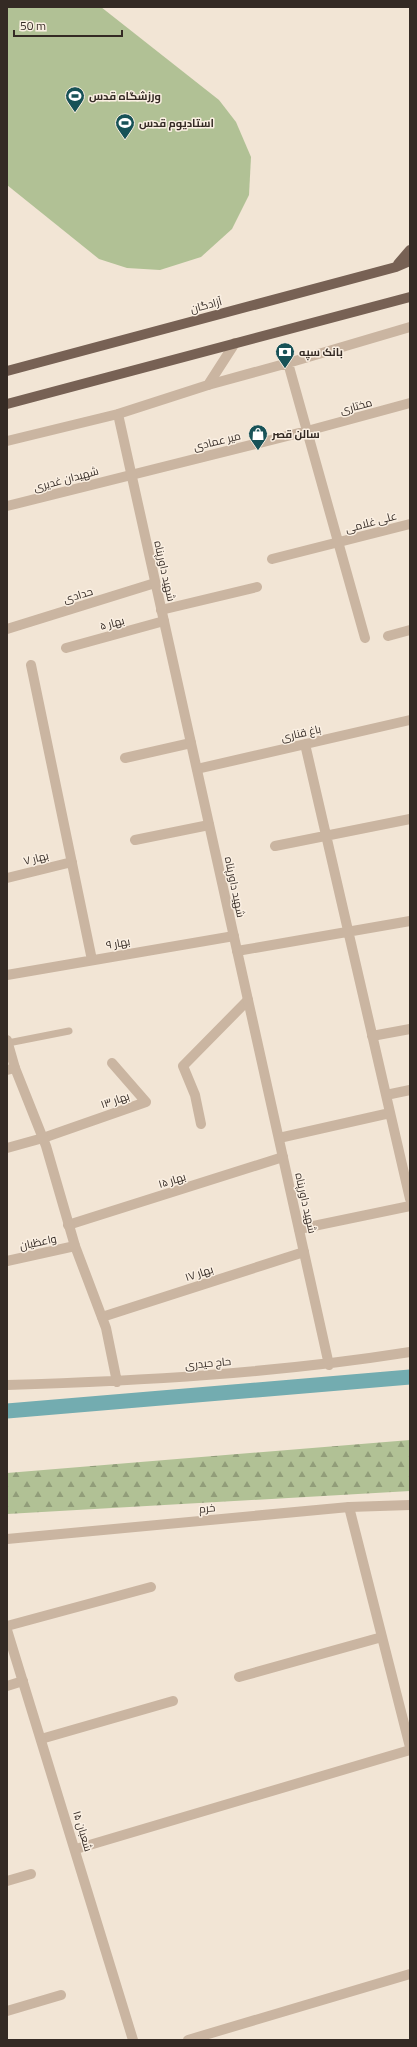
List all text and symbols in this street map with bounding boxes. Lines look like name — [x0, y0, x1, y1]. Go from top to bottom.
scale bar — [14, 12, 122, 38]
text: 50 m — [20, 16, 46, 35]
sports icon: ورزشگاه قدس — [64, 85, 86, 113]
place label: ورزشگاه قدس — [89, 88, 161, 104]
sports icon: استادیوم قدس — [114, 112, 136, 140]
place label: استادیوم قدس — [139, 115, 214, 131]
street label: آزادگان — [188, 293, 224, 317]
bank icon: بانک سپه — [274, 341, 296, 369]
place label: بانک سپه — [299, 344, 343, 361]
street label: مختاری — [338, 394, 374, 418]
shop icon: سالن قصر — [247, 423, 269, 451]
place label: سالن قصر — [271, 426, 320, 442]
street label: میر عمادی — [192, 427, 242, 455]
street label: شهیدان غدیری — [32, 463, 100, 495]
street label: علی غلامی — [343, 507, 399, 537]
street label: شهید داورپناه — [150, 539, 180, 603]
street label: حدادی — [61, 583, 95, 607]
street label: بهار ۵ — [98, 612, 126, 634]
street label: باغ قناری — [279, 721, 323, 745]
street label: بهار ۷ — [22, 847, 50, 869]
street label: شهید داورپناه — [221, 855, 249, 919]
street label: بهار ۹ — [105, 933, 131, 953]
street label: بهار ۱۳ — [98, 1088, 132, 1112]
street label: بهار ۱۵ — [156, 1168, 188, 1192]
street label: شهید داورپناه — [291, 1171, 321, 1235]
street label: واعظیان — [18, 1230, 58, 1254]
street label: بهار ۱۷ — [183, 1261, 215, 1285]
street label: حاج حیدری — [184, 1353, 232, 1373]
street label: خرم — [198, 1499, 216, 1517]
street label: ۱۵ شعبان — [69, 1809, 97, 1853]

